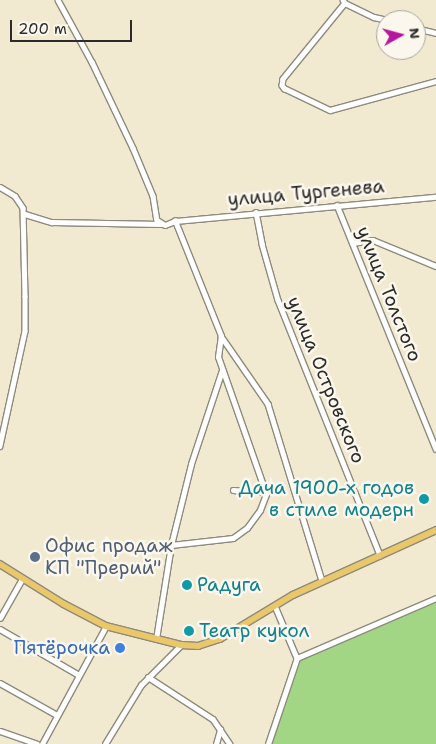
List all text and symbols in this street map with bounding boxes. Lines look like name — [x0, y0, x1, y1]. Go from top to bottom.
scale bar — [12, 10, 135, 42]
north arrow — [376, 10, 426, 60]
text: 200 m — [18, 19, 67, 39]
text: N — [405, 27, 425, 40]
street label: улица Тургенева — [227, 175, 385, 211]
street label: улица Толстого — [351, 223, 427, 365]
street label: улица Островского — [282, 293, 370, 467]
place label: Дача 1900-х годов в стиле модерн — [238, 477, 414, 521]
marker: Дача 1900-х годов в стиле модерн — [418, 493, 430, 505]
place label: Офис продаж КП "Прерий" — [45, 535, 173, 579]
marker: Офис продаж КП "Прерий" — [29, 551, 41, 563]
place label: Радуга — [197, 574, 261, 596]
marker: Радуга — [181, 579, 193, 591]
place label: Театр кукол — [199, 620, 309, 642]
marker: Театр кукол — [183, 625, 195, 637]
place label: Пятёрочка — [14, 637, 110, 659]
marker: Пятёрочка — [114, 642, 126, 654]

